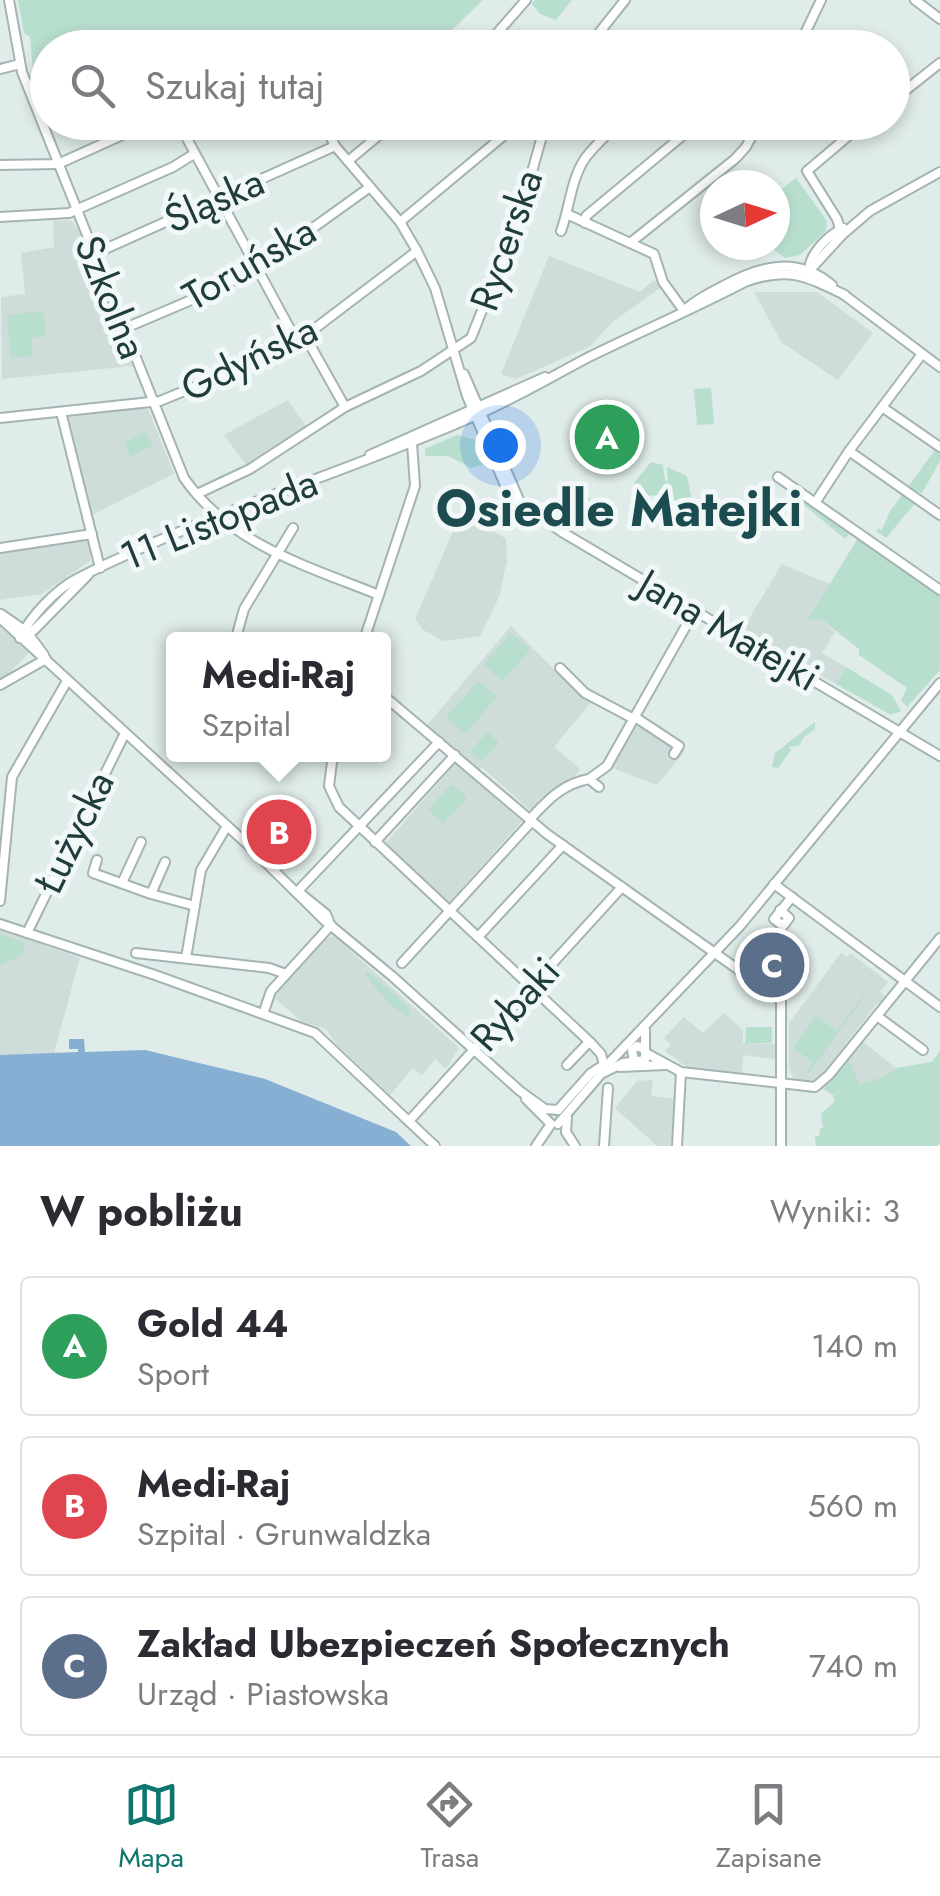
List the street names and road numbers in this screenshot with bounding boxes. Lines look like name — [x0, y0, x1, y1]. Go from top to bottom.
street label: Śląska — [155, 152, 273, 248]
street label: Rycerska — [455, 162, 557, 318]
street label: Toruńska — [172, 202, 326, 324]
street label: Szkolna — [60, 227, 162, 367]
street label: Gdyńska — [171, 300, 327, 416]
street label: 11 Listopada — [112, 453, 326, 585]
street label: Jana Matejki — [623, 552, 831, 705]
street label: Łużycka — [19, 761, 128, 904]
street label: Rybaki — [457, 944, 573, 1064]

